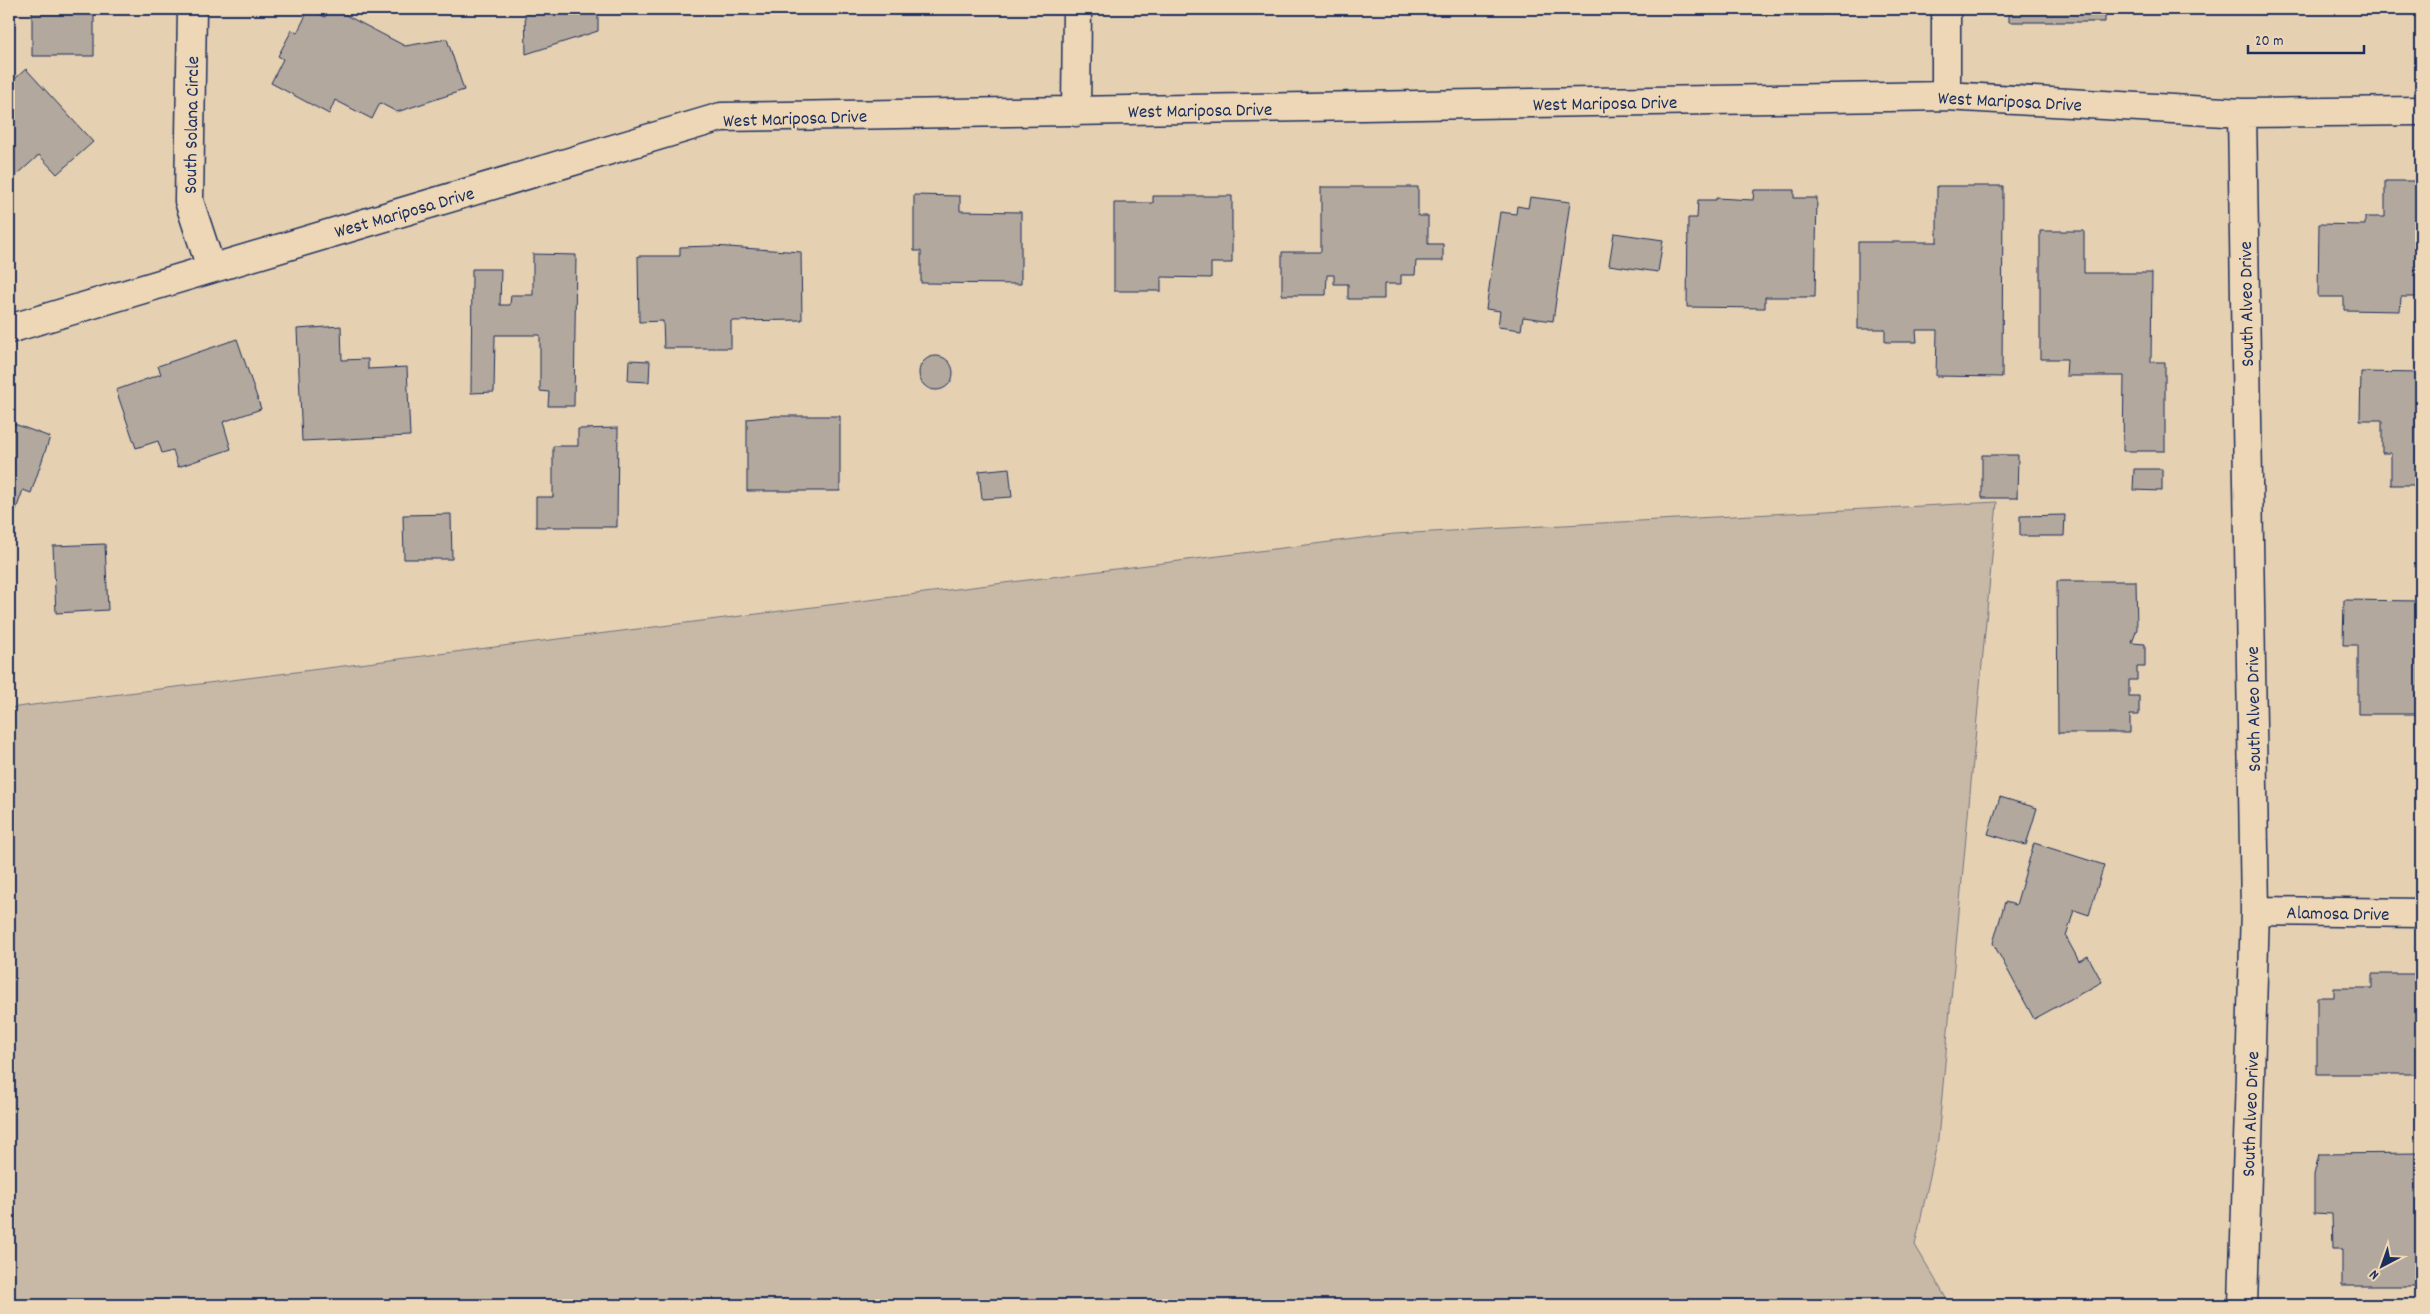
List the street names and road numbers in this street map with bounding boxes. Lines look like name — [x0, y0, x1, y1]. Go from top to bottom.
street label: South Solana Circle — [179, 56, 208, 194]
street label: West Mariposa Drive — [1937, 86, 2083, 121]
street label: West Mariposa Drive — [1533, 91, 1677, 120]
street label: West Mariposa Drive — [1128, 98, 1272, 127]
street label: West Mariposa Drive — [723, 104, 868, 137]
street label: West Mariposa Drive — [332, 182, 478, 247]
street label: South Alveo Drive — [2234, 241, 2263, 367]
street label: South Alveo Drive — [2241, 646, 2270, 772]
street label: Alamosa Drive — [2286, 901, 2390, 930]
street label: South Alveo Drive — [2237, 1051, 2268, 1177]

